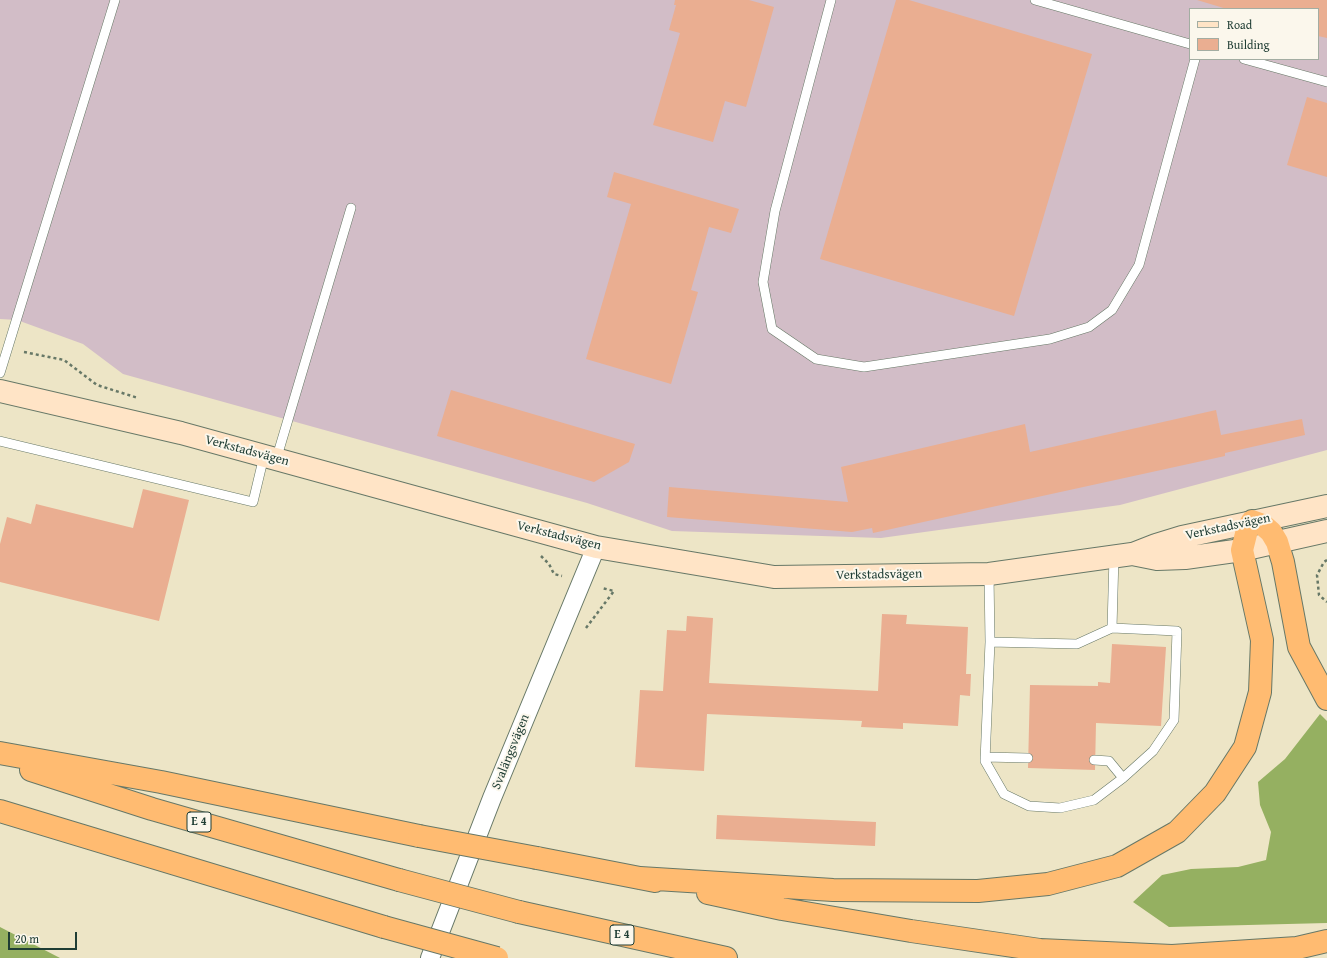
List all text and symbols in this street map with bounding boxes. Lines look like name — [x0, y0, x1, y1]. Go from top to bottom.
legend — [1189, 8, 1319, 60]
text: Road — [1227, 16, 1252, 33]
text: Building — [1227, 36, 1270, 53]
street label: Verkstadsvägen — [203, 432, 291, 470]
street label: Verkstadsvägen — [1184, 510, 1272, 544]
street label: Verkstadsvägen — [515, 518, 603, 554]
street label: Verkstadsvägen — [836, 566, 922, 584]
street label: Svalängsvägen — [489, 712, 533, 792]
road number: E 4 — [187, 812, 211, 832]
scale bar — [10, 924, 79, 950]
road number: E 4 — [610, 925, 634, 945]
text: 20 m — [15, 930, 39, 947]

